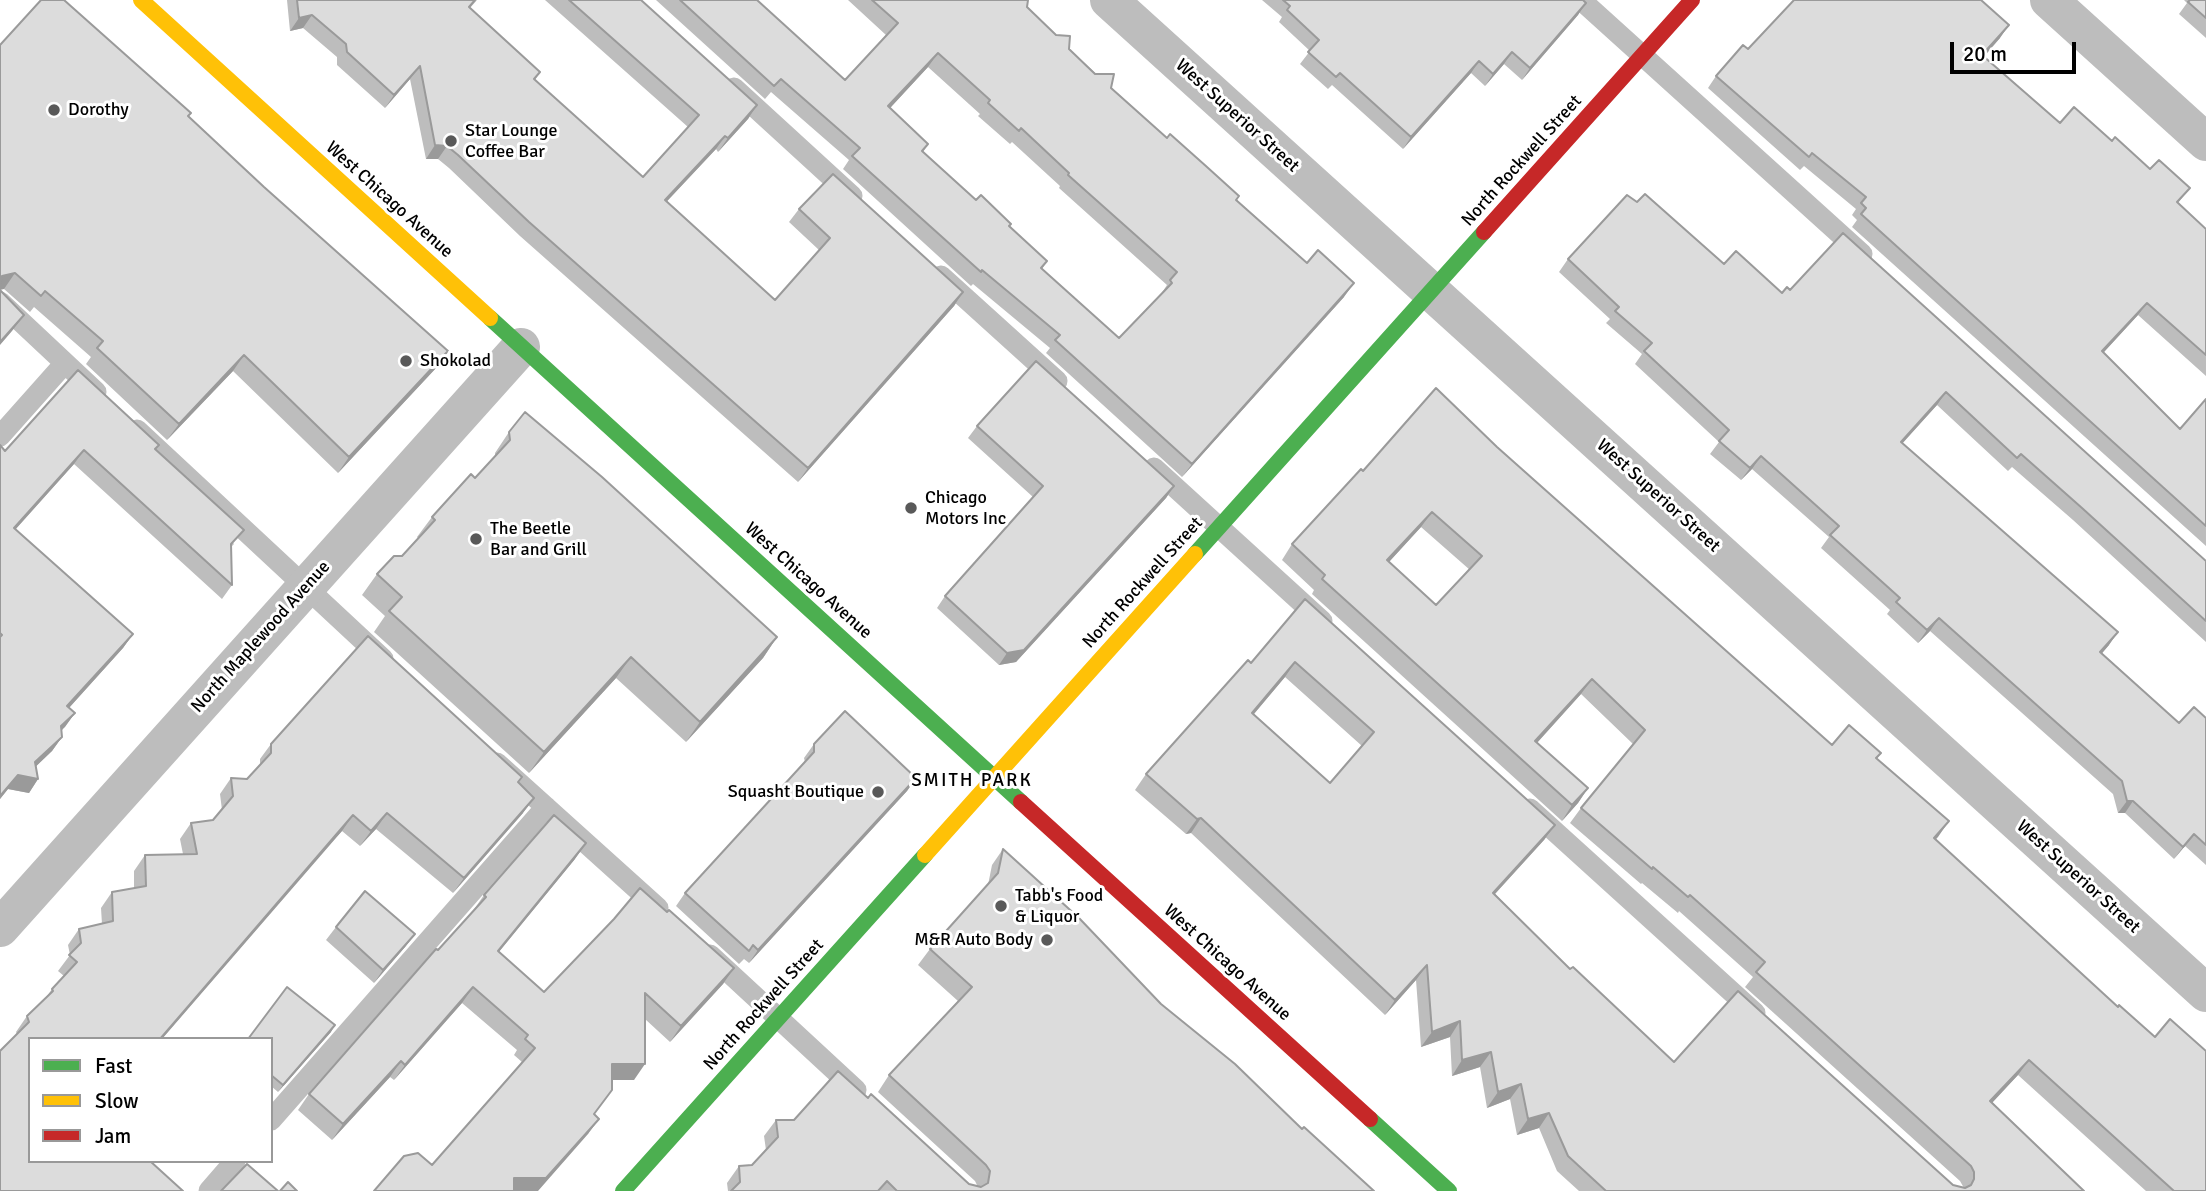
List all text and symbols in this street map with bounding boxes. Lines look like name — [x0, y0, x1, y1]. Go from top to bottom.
scale bar — [1954, 28, 2080, 72]
text: 20 m — [1963, 41, 2007, 67]
street label: West Superior Street — [1171, 55, 1303, 177]
street label: North Rockwell Street — [1457, 91, 1587, 231]
place label: Dorothy — [68, 99, 129, 121]
marker: Dorothy — [46, 102, 62, 118]
place label: Star Lounge Coffee Bar — [465, 120, 557, 162]
marker: Star Lounge Coffee Bar — [443, 133, 459, 149]
street label: West Chicago Avenue — [321, 137, 457, 263]
place label: Shokolad — [420, 350, 491, 372]
marker: Shokolad — [398, 353, 414, 369]
street label: West Superior Street — [1592, 435, 1724, 557]
place label: Chicago Motors Inc — [925, 487, 1006, 530]
marker: Chicago Motors Inc — [903, 500, 919, 516]
street label: North Rockwell Street — [1078, 513, 1208, 653]
place label: The Beetle Bar and Grill — [490, 518, 587, 560]
street label: West Chicago Avenue — [740, 518, 876, 644]
marker: The Beetle Bar and Grill — [468, 531, 484, 547]
street label: North Maplewood Avenue — [187, 557, 335, 717]
district label: SMITH PARK — [912, 770, 1032, 792]
place label: Squasht Boutique — [728, 781, 864, 803]
marker: Squasht Boutique — [870, 784, 886, 800]
street label: West Superior Street — [2012, 816, 2144, 938]
place label: Tabb's Food & Liquor — [1015, 885, 1103, 928]
marker: Tabb's Food & Liquor — [993, 898, 1009, 914]
street label: West Chicago Avenue — [1159, 900, 1295, 1026]
place label: M&R Auto Body — [914, 929, 1033, 951]
marker: M&R Auto Body — [1039, 932, 1055, 948]
street label: North Rockwell Street — [699, 935, 829, 1075]
legend — [28, 1037, 273, 1163]
text: Fast — [95, 1053, 132, 1079]
text: Slow — [95, 1088, 139, 1114]
text: Jam — [95, 1123, 131, 1149]

